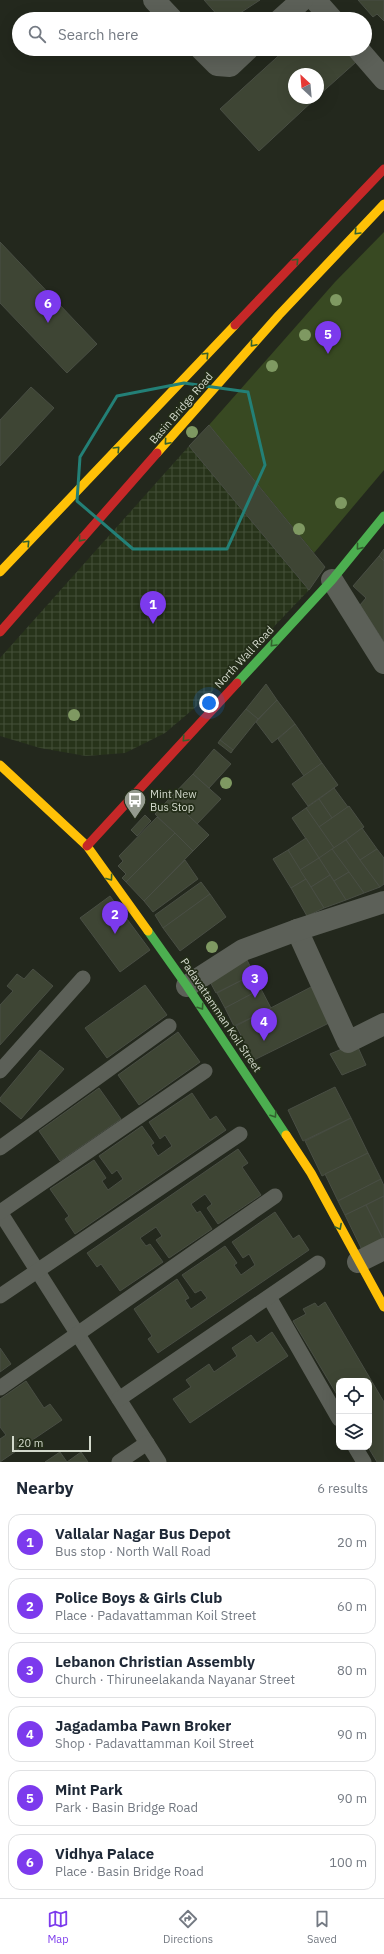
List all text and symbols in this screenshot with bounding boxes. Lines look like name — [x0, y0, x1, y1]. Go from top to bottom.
search box — [12, 12, 372, 56]
icon: search — [26, 23, 48, 45]
text: Search here — [58, 25, 138, 44]
north arrow — [288, 68, 324, 104]
one-way arrow — [354, 227, 362, 235]
one-way arrow — [291, 258, 299, 266]
pin: 6 — [35, 290, 61, 323]
pin: 5 — [315, 321, 341, 354]
one-way arrow — [250, 339, 257, 347]
one-way arrow — [201, 352, 209, 360]
street label: Basin Bridge Road — [146, 369, 216, 447]
one-way arrow — [165, 437, 172, 444]
one-way arrow — [112, 446, 119, 454]
one-way arrow — [79, 535, 86, 542]
one-way arrow — [22, 540, 30, 548]
one-way arrow — [357, 542, 364, 549]
pin: 1 — [140, 591, 166, 624]
street label: North Wall Road — [212, 623, 276, 691]
one-way arrow — [270, 639, 278, 647]
your location — [199, 693, 219, 713]
one-way arrow — [182, 734, 189, 742]
bus stop icon: Mint New Bus Stop — [122, 787, 148, 820]
place label: Mint New Bus Stop — [150, 787, 197, 814]
one-way arrow — [105, 874, 113, 881]
pin: 2 — [102, 901, 128, 934]
street label: Padavattamman Koil Street — [178, 955, 265, 1075]
pin: 3 — [242, 965, 268, 998]
one-way arrow — [196, 1003, 204, 1010]
pin: 4 — [251, 1008, 277, 1041]
one-way arrow — [269, 1111, 276, 1118]
one-way arrow — [335, 1222, 342, 1230]
map controls — [336, 1378, 372, 1450]
button: locate — [336, 1378, 372, 1414]
button: layers — [336, 1414, 372, 1450]
scale bar — [12, 1434, 91, 1453]
text: 20 m — [18, 1436, 43, 1450]
text: Nearby — [16, 1477, 74, 1499]
text: 6 results — [317, 1480, 368, 1497]
text: Vallalar Nagar Bus Depot — [55, 1524, 231, 1543]
text: 1 — [26, 1534, 34, 1551]
text: 20 m — [337, 1534, 367, 1551]
text: Bus stop · North Wall Road — [55, 1543, 211, 1560]
text: Police Boys & Girls Club — [55, 1588, 222, 1607]
text: 2 — [26, 1598, 34, 1615]
text: 60 m — [337, 1598, 367, 1615]
text: Place · Padavattamman Koil Street — [55, 1607, 256, 1624]
text: Lebanon Christian Assembly — [55, 1652, 255, 1671]
text: 3 — [26, 1662, 34, 1679]
text: 80 m — [337, 1662, 367, 1679]
text: Church · Thiruneelakanda Nayanar Street — [55, 1671, 295, 1688]
text: Jagadamba Pawn Broker — [55, 1716, 231, 1735]
text: 4 — [26, 1726, 34, 1743]
text: 90 m — [337, 1726, 367, 1743]
text: Shop · Padavattamman Koil Street — [55, 1735, 254, 1752]
text: Mint Park — [55, 1780, 123, 1799]
text: 5 — [26, 1790, 34, 1807]
text: 90 m — [337, 1790, 367, 1807]
text: Park · Basin Bridge Road — [55, 1799, 198, 1816]
text: Vidhya Palace — [55, 1844, 154, 1863]
text: 6 — [26, 1854, 34, 1871]
text: 100 m — [329, 1854, 367, 1871]
text: Place · Basin Bridge Road — [55, 1863, 204, 1880]
tab: Map — [47, 1908, 69, 1946]
tab: Directions — [163, 1908, 213, 1946]
tab: Saved — [307, 1908, 337, 1946]

